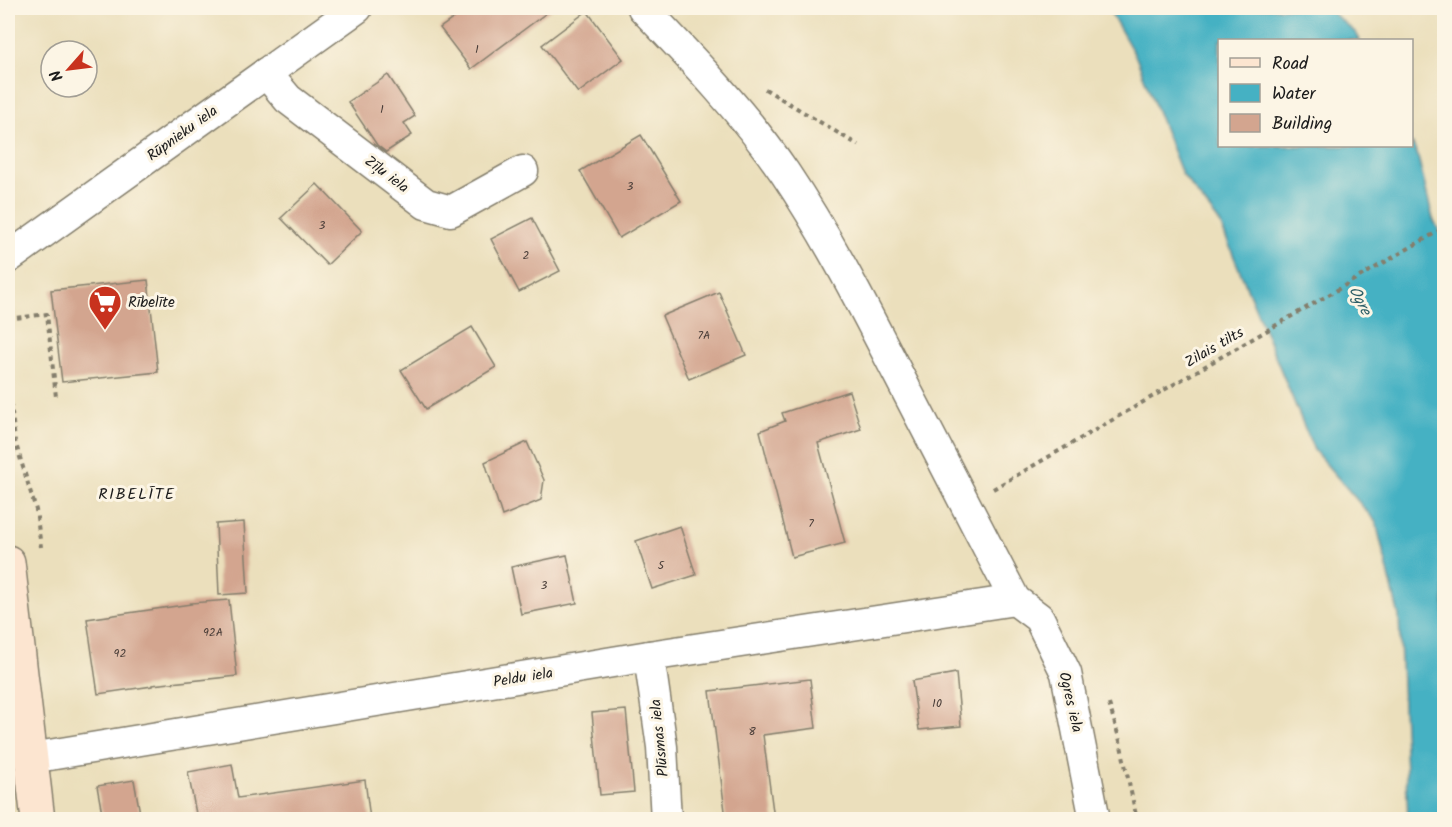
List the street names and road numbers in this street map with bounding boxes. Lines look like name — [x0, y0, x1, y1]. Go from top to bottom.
street label: Rūpnieku iela — [142, 100, 223, 168]
street label: Zīļu iela — [359, 150, 414, 200]
street label: Zilais tilts — [1180, 321, 1249, 374]
street label: Peldu iela — [491, 661, 555, 695]
street label: Ogres iela — [1051, 670, 1089, 735]
street label: Plūsmas iela — [644, 698, 676, 778]

